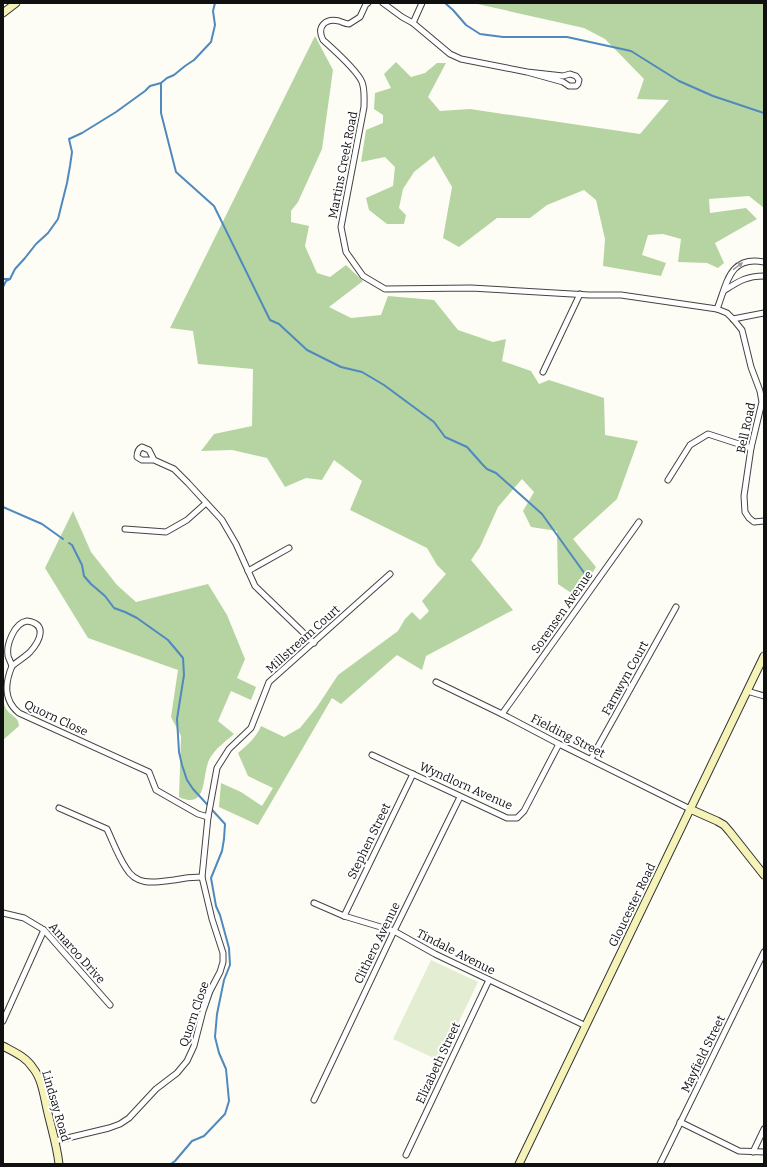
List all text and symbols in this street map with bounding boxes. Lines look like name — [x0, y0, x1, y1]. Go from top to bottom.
street label: Martins Creek Road — [326, 110, 360, 220]
one-way arrow — [733, 263, 743, 271]
street label: Bell Road — [734, 401, 758, 455]
street label: Sorensen Avenue — [528, 568, 596, 656]
street label: Millstream Court — [263, 602, 343, 676]
street label: Farnwyn Court — [599, 638, 652, 718]
street label: Quorn Close — [22, 697, 90, 739]
street label: Fielding Street — [529, 711, 608, 761]
street label: Wyndlorn Avenue — [417, 759, 515, 813]
street label: Stephen Street — [345, 800, 394, 881]
street label: Gloucester Road — [606, 861, 658, 949]
street label: Clithero Avenue — [351, 900, 403, 986]
street label: Amaroo Drive — [46, 920, 108, 986]
street label: Tindale Avenue — [414, 926, 498, 978]
street label: Quorn Close — [176, 979, 212, 1049]
street label: Mayfield Street — [678, 1012, 728, 1095]
street label: Elizabeth Street — [413, 1019, 463, 1106]
street label: Lindsay Road — [39, 1069, 73, 1143]

